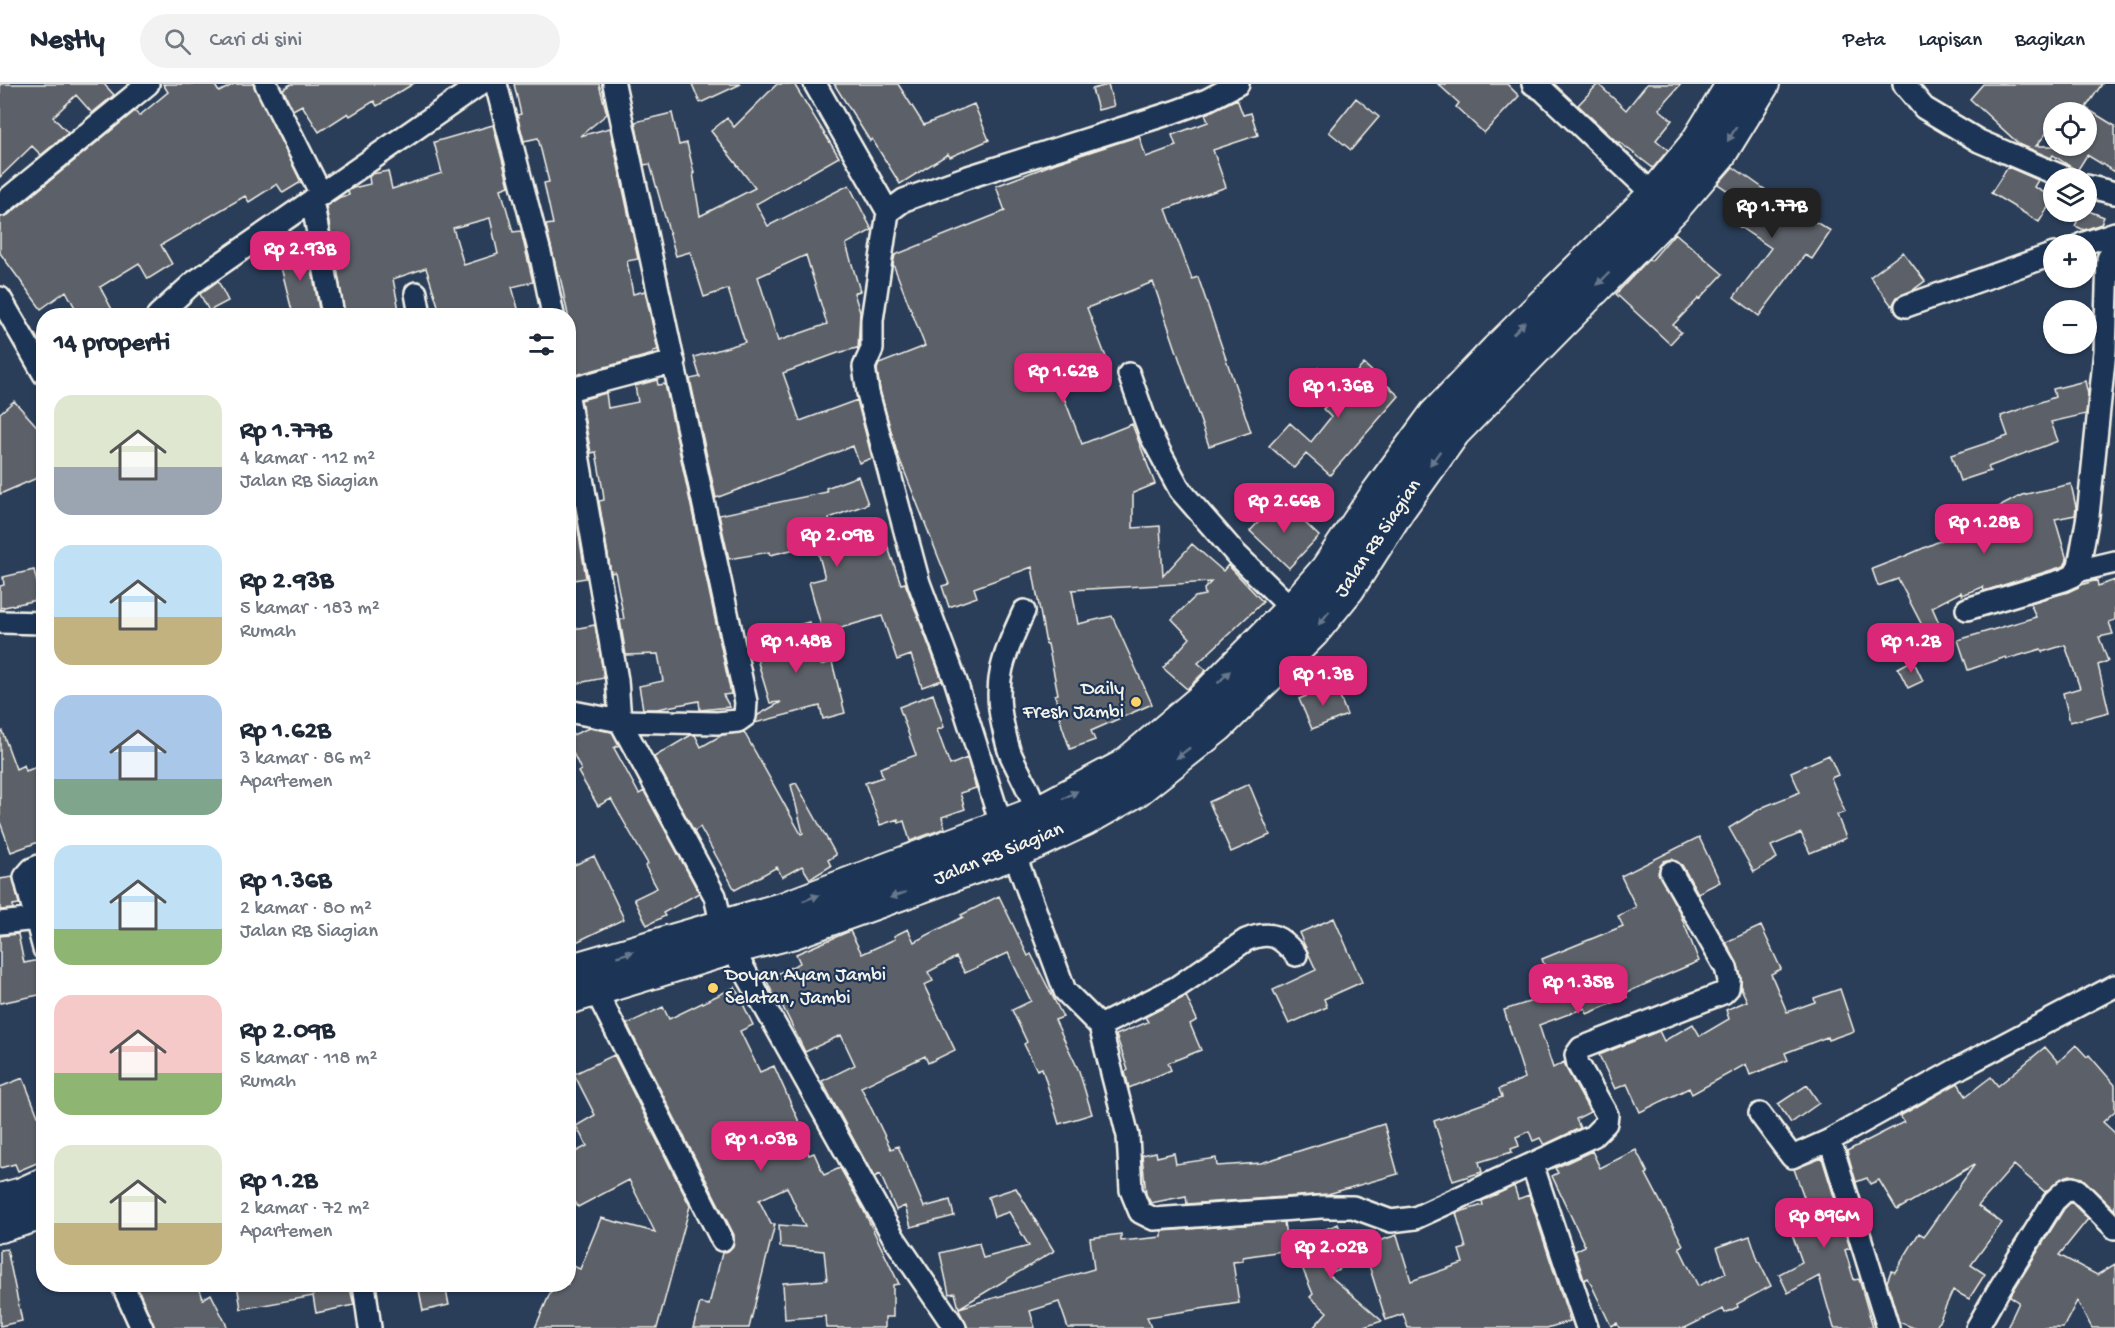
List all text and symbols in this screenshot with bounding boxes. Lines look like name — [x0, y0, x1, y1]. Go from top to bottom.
search box — [140, 14, 560, 68]
text: Nestly — [30, 25, 104, 58]
icon: search — [161, 25, 194, 58]
text: Cari di sini — [209, 28, 302, 54]
text: Peta — [1843, 29, 1886, 54]
text: Lapisan — [1919, 29, 1982, 54]
text: Bagikan — [2015, 29, 2085, 54]
map controls — [2043, 102, 2097, 354]
button: locate — [2043, 102, 2097, 156]
one-way arrow — [1727, 126, 1738, 142]
button: layers — [2043, 168, 2097, 222]
pin: Rp 1.77B — [1710, 188, 1834, 239]
text: Rp 1.77B — [1737, 196, 1807, 219]
pin: Rp 2.93B — [238, 231, 362, 282]
button: + — [2043, 234, 2097, 288]
text: Rp 2.93B — [264, 239, 336, 262]
one-way arrow — [1597, 272, 1611, 286]
button: − — [2043, 300, 2097, 354]
one-way arrow — [1511, 321, 1525, 335]
icon: filters — [525, 328, 558, 361]
text: 14 properti — [54, 329, 170, 360]
pin: Rp 1.62B — [1001, 353, 1125, 404]
text: Rp 1.62B — [1028, 361, 1098, 384]
pin: Rp 1.36B — [1276, 368, 1400, 419]
text: Rp 1.36B — [1303, 376, 1373, 399]
text: Rp 1.77B — [240, 417, 332, 448]
icon: home — [102, 419, 174, 491]
text: 4 kamar · 112 m² — [240, 448, 375, 471]
one-way arrow — [1430, 451, 1442, 466]
text: Jalan RB Siagian — [240, 471, 378, 494]
street label: Jalan RB Siagian — [1331, 475, 1427, 603]
pin: Rp 2.66B — [1222, 483, 1346, 534]
text: Rp 2.66B — [1248, 491, 1320, 514]
pin: Rp 1.28B — [1922, 504, 2046, 555]
text: Rp 1.28B — [1949, 512, 2019, 535]
pin: Rp 2.09B — [775, 517, 899, 568]
text: Rp 2.09B — [801, 525, 873, 548]
text: Rp 2.93B — [240, 567, 333, 598]
icon: home — [102, 569, 174, 641]
text: 5 kamar · 183 m² — [240, 598, 380, 621]
one-way arrow — [1318, 610, 1331, 625]
text: Rumah — [240, 621, 296, 644]
pin: Rp 1.48B — [734, 623, 858, 674]
pin: Rp 1.2B — [1856, 623, 1966, 674]
text: Rp 1.48B — [761, 631, 831, 654]
text: Rp 1.2B — [1881, 631, 1941, 654]
pin: Rp 1.3B — [1268, 656, 1378, 707]
text: Rp 1.3B — [1293, 664, 1353, 687]
one-way arrow — [1217, 671, 1231, 685]
place label: Daily Fresh Jambi — [1022, 679, 1124, 725]
marker: Daily Fresh Jambi — [1129, 695, 1143, 709]
text: Rp 1.62B — [240, 717, 330, 748]
icon: home — [102, 719, 174, 791]
one-way arrow — [1176, 746, 1191, 758]
text: 3 kamar · 86 m² — [240, 748, 371, 771]
text: Apartemen — [240, 771, 332, 794]
one-way arrow — [1062, 790, 1079, 800]
street label: Jalan RB Siagian — [931, 818, 1068, 891]
text: Rp 1.36B — [240, 867, 331, 898]
icon: home — [102, 869, 174, 941]
one-way arrow — [889, 890, 907, 900]
one-way arrow — [802, 893, 820, 902]
text: 2 kamar · 80 m² — [240, 898, 372, 921]
text: Jalan RB Siagian — [240, 921, 378, 944]
one-way arrow — [616, 949, 634, 959]
pin: Rp 1.35B — [1516, 964, 1640, 1015]
place label: Doyan Ayam Jambi Selatan, Jambi — [723, 965, 886, 1011]
text: Rp 1.35B — [1543, 972, 1613, 995]
marker: Doyan Ayam Jambi Selatan, Jambi — [706, 981, 720, 995]
text: Rp 2.09B — [240, 1017, 335, 1048]
icon: home — [102, 1019, 174, 1091]
text: 5 kamar · 118 m² — [240, 1048, 377, 1071]
text: Rumah — [240, 1071, 296, 1094]
pin: Rp 1.03B — [699, 1121, 823, 1172]
text: Rp 1.03B — [725, 1129, 797, 1152]
text: Rp 1.2B — [240, 1167, 317, 1198]
icon: home — [102, 1169, 174, 1241]
text: 2 kamar · 72 m² — [240, 1198, 370, 1221]
pin: Rp 896M — [1769, 1198, 1879, 1249]
text: Rp 896M — [1789, 1206, 1859, 1229]
text: Apartemen — [240, 1221, 332, 1244]
pin: Rp 2.02B — [1269, 1229, 1393, 1280]
text: Rp 2.02B — [1295, 1237, 1367, 1260]

